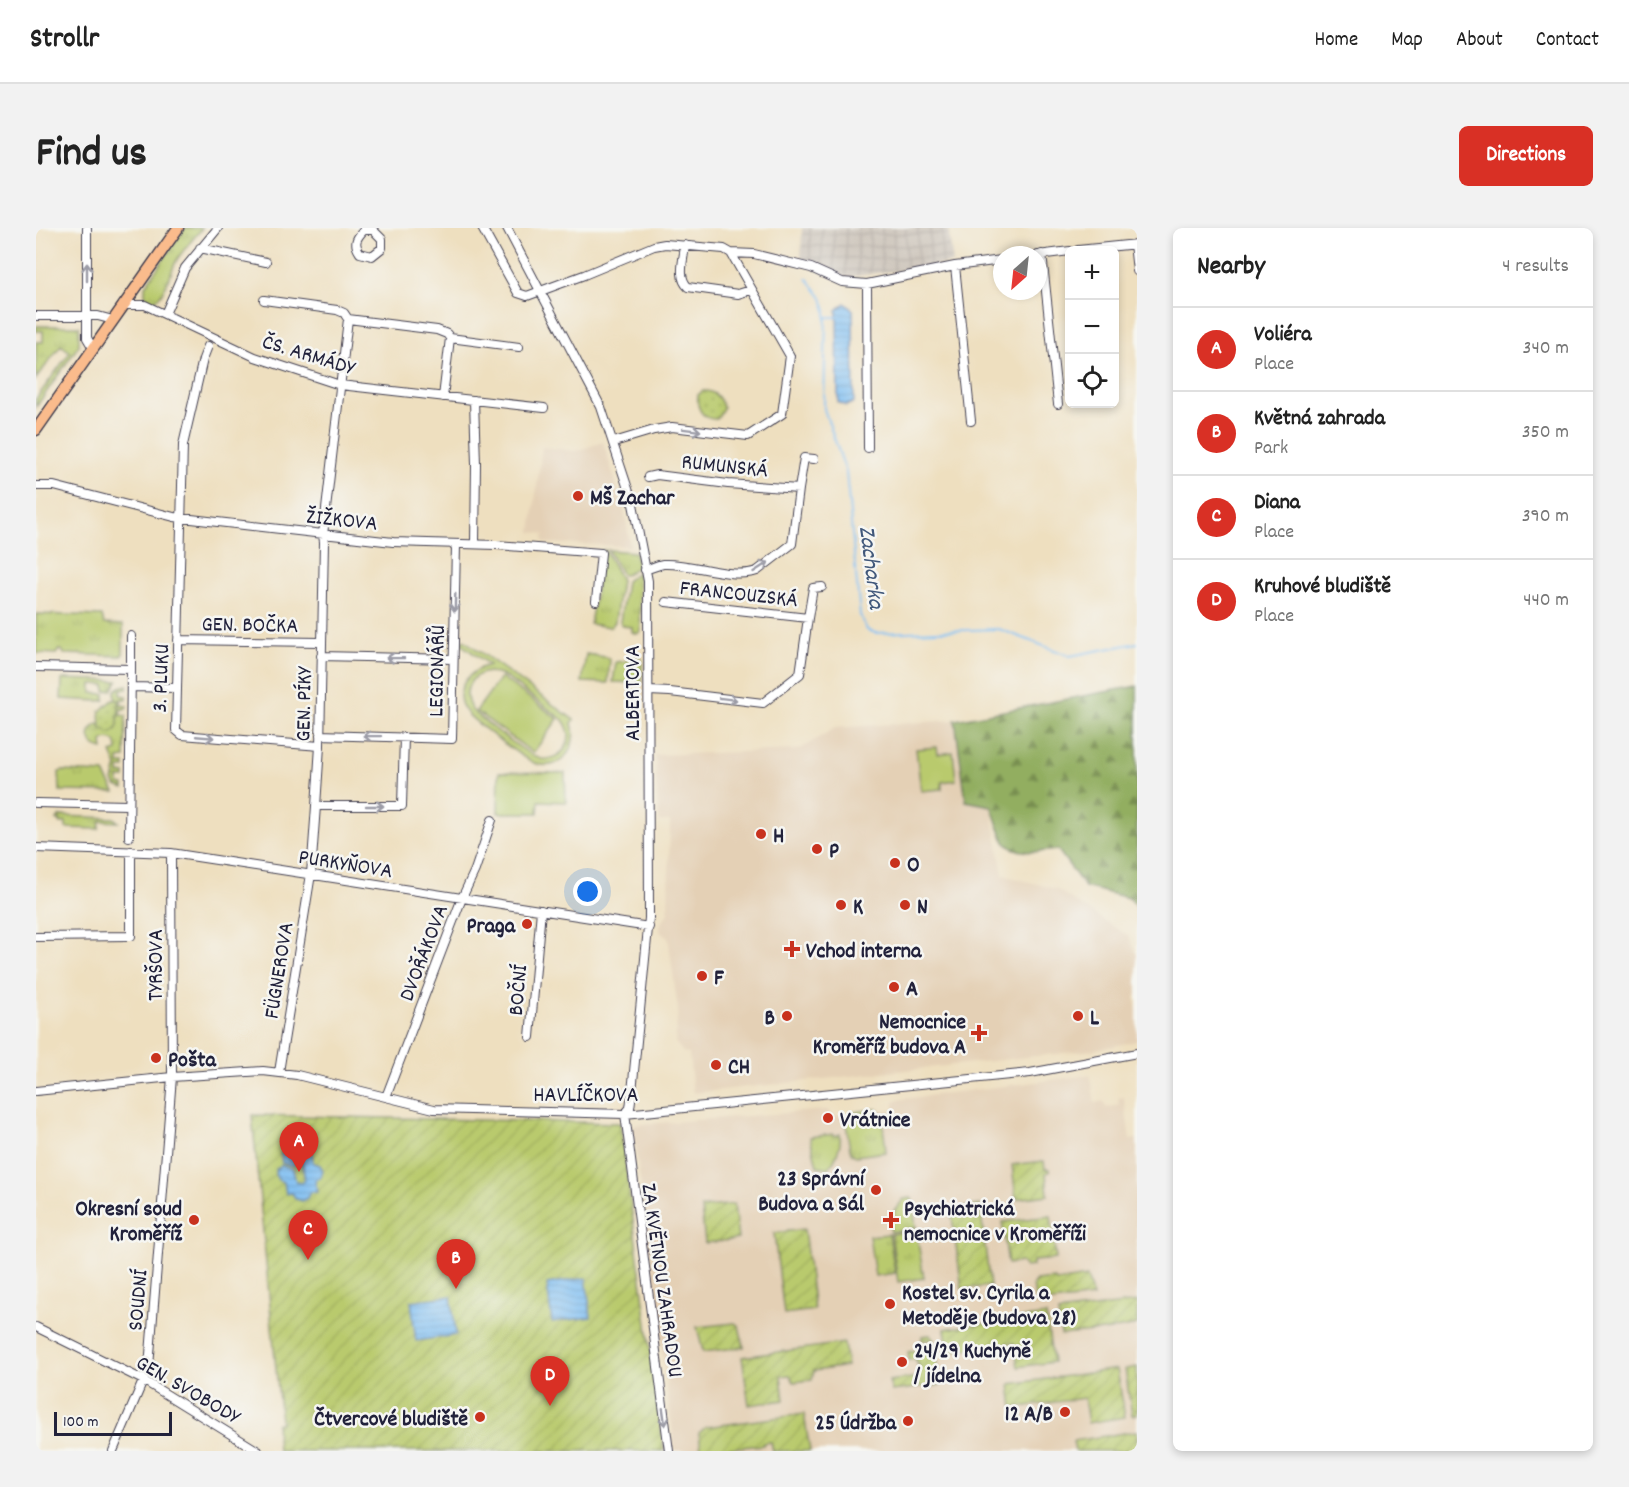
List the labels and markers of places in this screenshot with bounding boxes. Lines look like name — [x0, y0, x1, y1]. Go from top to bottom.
place label: MŠ Zachar — [590, 484, 675, 515]
marker: MŠ Zachar — [571, 489, 585, 503]
place label: H — [773, 822, 784, 853]
marker: H — [754, 827, 768, 841]
place label: P — [829, 837, 839, 868]
marker: P — [810, 842, 824, 856]
place label: O — [907, 851, 920, 882]
marker: O — [888, 856, 902, 870]
place label: K — [853, 893, 863, 924]
place label: N — [917, 893, 928, 924]
marker: K — [834, 898, 848, 912]
marker: N — [898, 898, 912, 912]
place label: Praga — [467, 912, 516, 943]
marker: Praga — [520, 917, 534, 931]
place label: Vchod interna — [806, 937, 922, 968]
marker: Vchod interna — [783, 940, 801, 958]
place label: F — [714, 964, 725, 995]
marker: F — [695, 969, 709, 983]
place label: A — [906, 975, 918, 1006]
marker: A — [887, 980, 901, 994]
place label: B — [765, 1004, 775, 1035]
place label: L — [1090, 1004, 1100, 1035]
place label: Nemocnice Kroměříž budova A — [813, 1008, 966, 1064]
marker: B — [780, 1009, 794, 1023]
marker: L — [1071, 1009, 1085, 1023]
marker: Nemocnice Kroměříž budova A — [970, 1024, 988, 1042]
place label: Pošta — [168, 1046, 216, 1077]
marker: Pošta — [149, 1051, 163, 1065]
place label: CH — [728, 1053, 750, 1084]
marker: CH — [709, 1058, 723, 1072]
place label: Vrátnice — [840, 1106, 911, 1137]
marker: Vrátnice — [821, 1111, 835, 1125]
pin: A — [280, 1122, 318, 1172]
place label: 23 Správní Budova a Sál — [758, 1165, 866, 1221]
marker: 23 Správní Budova a Sál — [869, 1183, 883, 1197]
place label: Okresní soud Kroměříž — [75, 1195, 182, 1251]
place label: Psychiatrická nemocnice v Kroměříži — [904, 1195, 1086, 1251]
pin: C — [288, 1210, 328, 1260]
marker: Psychiatrická nemocnice v Kroměříži — [882, 1211, 900, 1229]
marker: Okresní soud Kroměříž — [187, 1213, 201, 1227]
pin: B — [436, 1240, 476, 1289]
place label: Kostel sv. Cyrila a Metoděje (budova 28) — [902, 1279, 1076, 1335]
marker: Kostel sv. Cyrila a Metoděje (budova 28) — [883, 1297, 897, 1311]
place label: 24/29 Kuchyně / jídelna — [913, 1337, 1031, 1393]
marker: 24/29 Kuchyně / jídelna — [895, 1355, 909, 1369]
pin: D — [530, 1356, 570, 1406]
place label: 12 A/B — [1005, 1400, 1053, 1431]
place label: Čtvercové bludiště — [314, 1405, 469, 1436]
marker: 12 A/B — [1058, 1405, 1072, 1419]
place label: 25 Údržba — [815, 1409, 897, 1440]
marker: Čtvercové bludiště — [473, 1410, 487, 1424]
marker: 25 Údržba — [901, 1414, 915, 1428]

